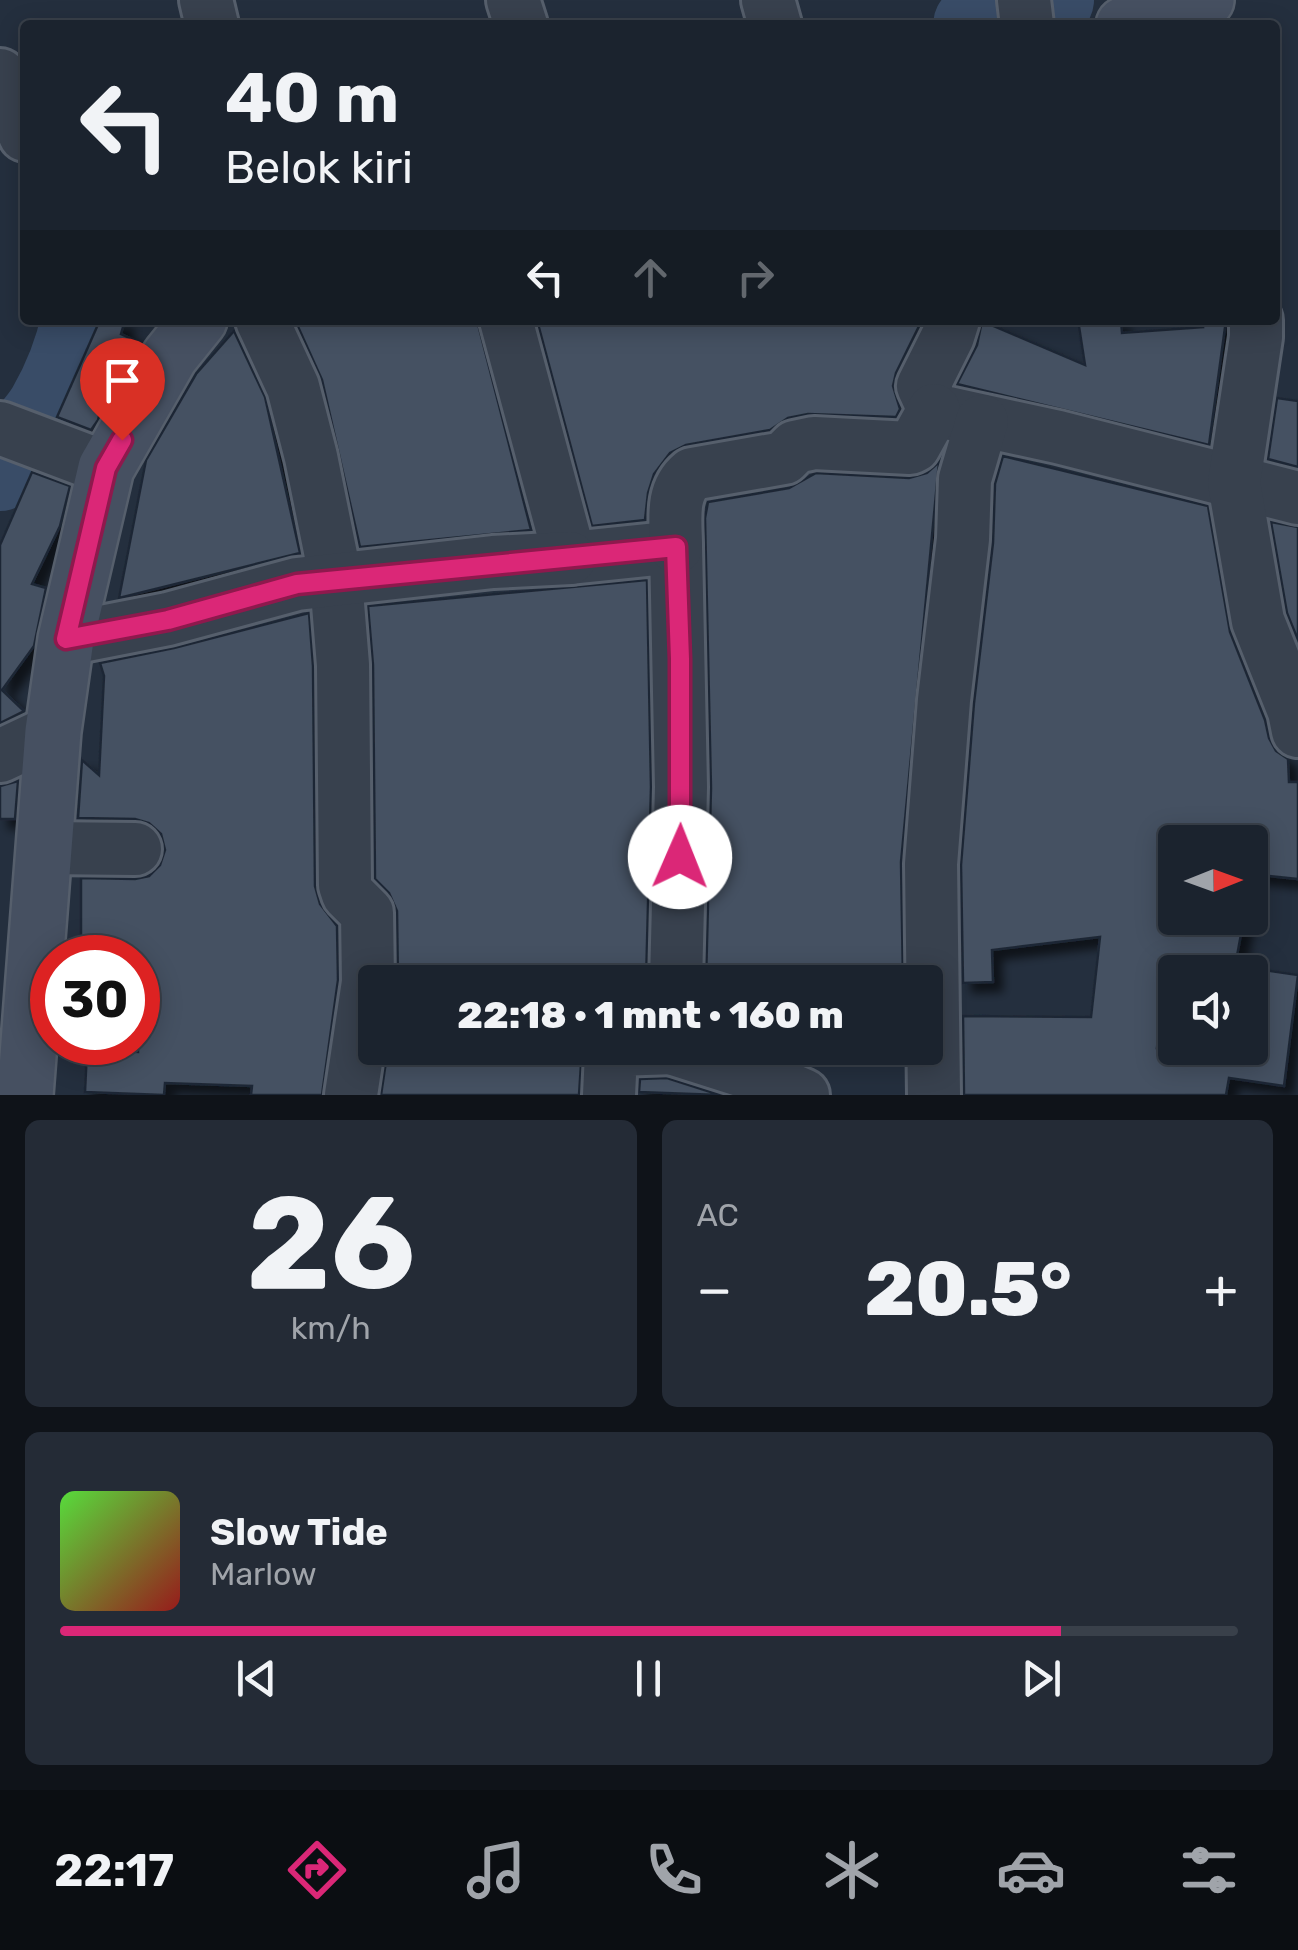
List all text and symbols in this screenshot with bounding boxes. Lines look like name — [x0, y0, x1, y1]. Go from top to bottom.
text: 40 m — [225, 57, 399, 140]
icon: left — [60, 60, 190, 190]
text: Belok kiri — [225, 141, 413, 194]
icon: left — [518, 250, 573, 305]
icon: ahead — [623, 250, 678, 305]
icon: right — [728, 250, 783, 305]
pin — [80, 338, 165, 441]
icon: arrive — [95, 353, 150, 408]
position arrow — [628, 805, 732, 909]
north arrow — [1158, 825, 1268, 935]
map controls — [1158, 825, 1268, 1065]
speed limit sign: 30 — [30, 935, 160, 1065]
button: sound — [1158, 955, 1268, 1065]
text: 22:18 · 1 mnt · 160 m — [457, 992, 844, 1038]
text: 26 — [246, 1166, 415, 1321]
text: AC — [697, 1196, 739, 1234]
text: 20.5° — [865, 1245, 1071, 1334]
text: − — [697, 1257, 732, 1322]
text: + — [1204, 1257, 1238, 1322]
text: km/h — [291, 1309, 371, 1347]
text: Slow Tide — [210, 1509, 388, 1555]
text: Marlow — [210, 1555, 317, 1593]
icon: previous — [229, 1651, 284, 1706]
icon: pause — [621, 1651, 676, 1706]
icon: next — [1014, 1651, 1069, 1706]
icon: directions — [282, 1835, 352, 1905]
icon: music — [461, 1835, 531, 1905]
icon: phone — [639, 1835, 709, 1905]
icon: climate — [817, 1835, 887, 1905]
icon: car — [996, 1835, 1066, 1905]
icon: filters — [1174, 1835, 1244, 1905]
text: 22:17 — [54, 1844, 174, 1897]

